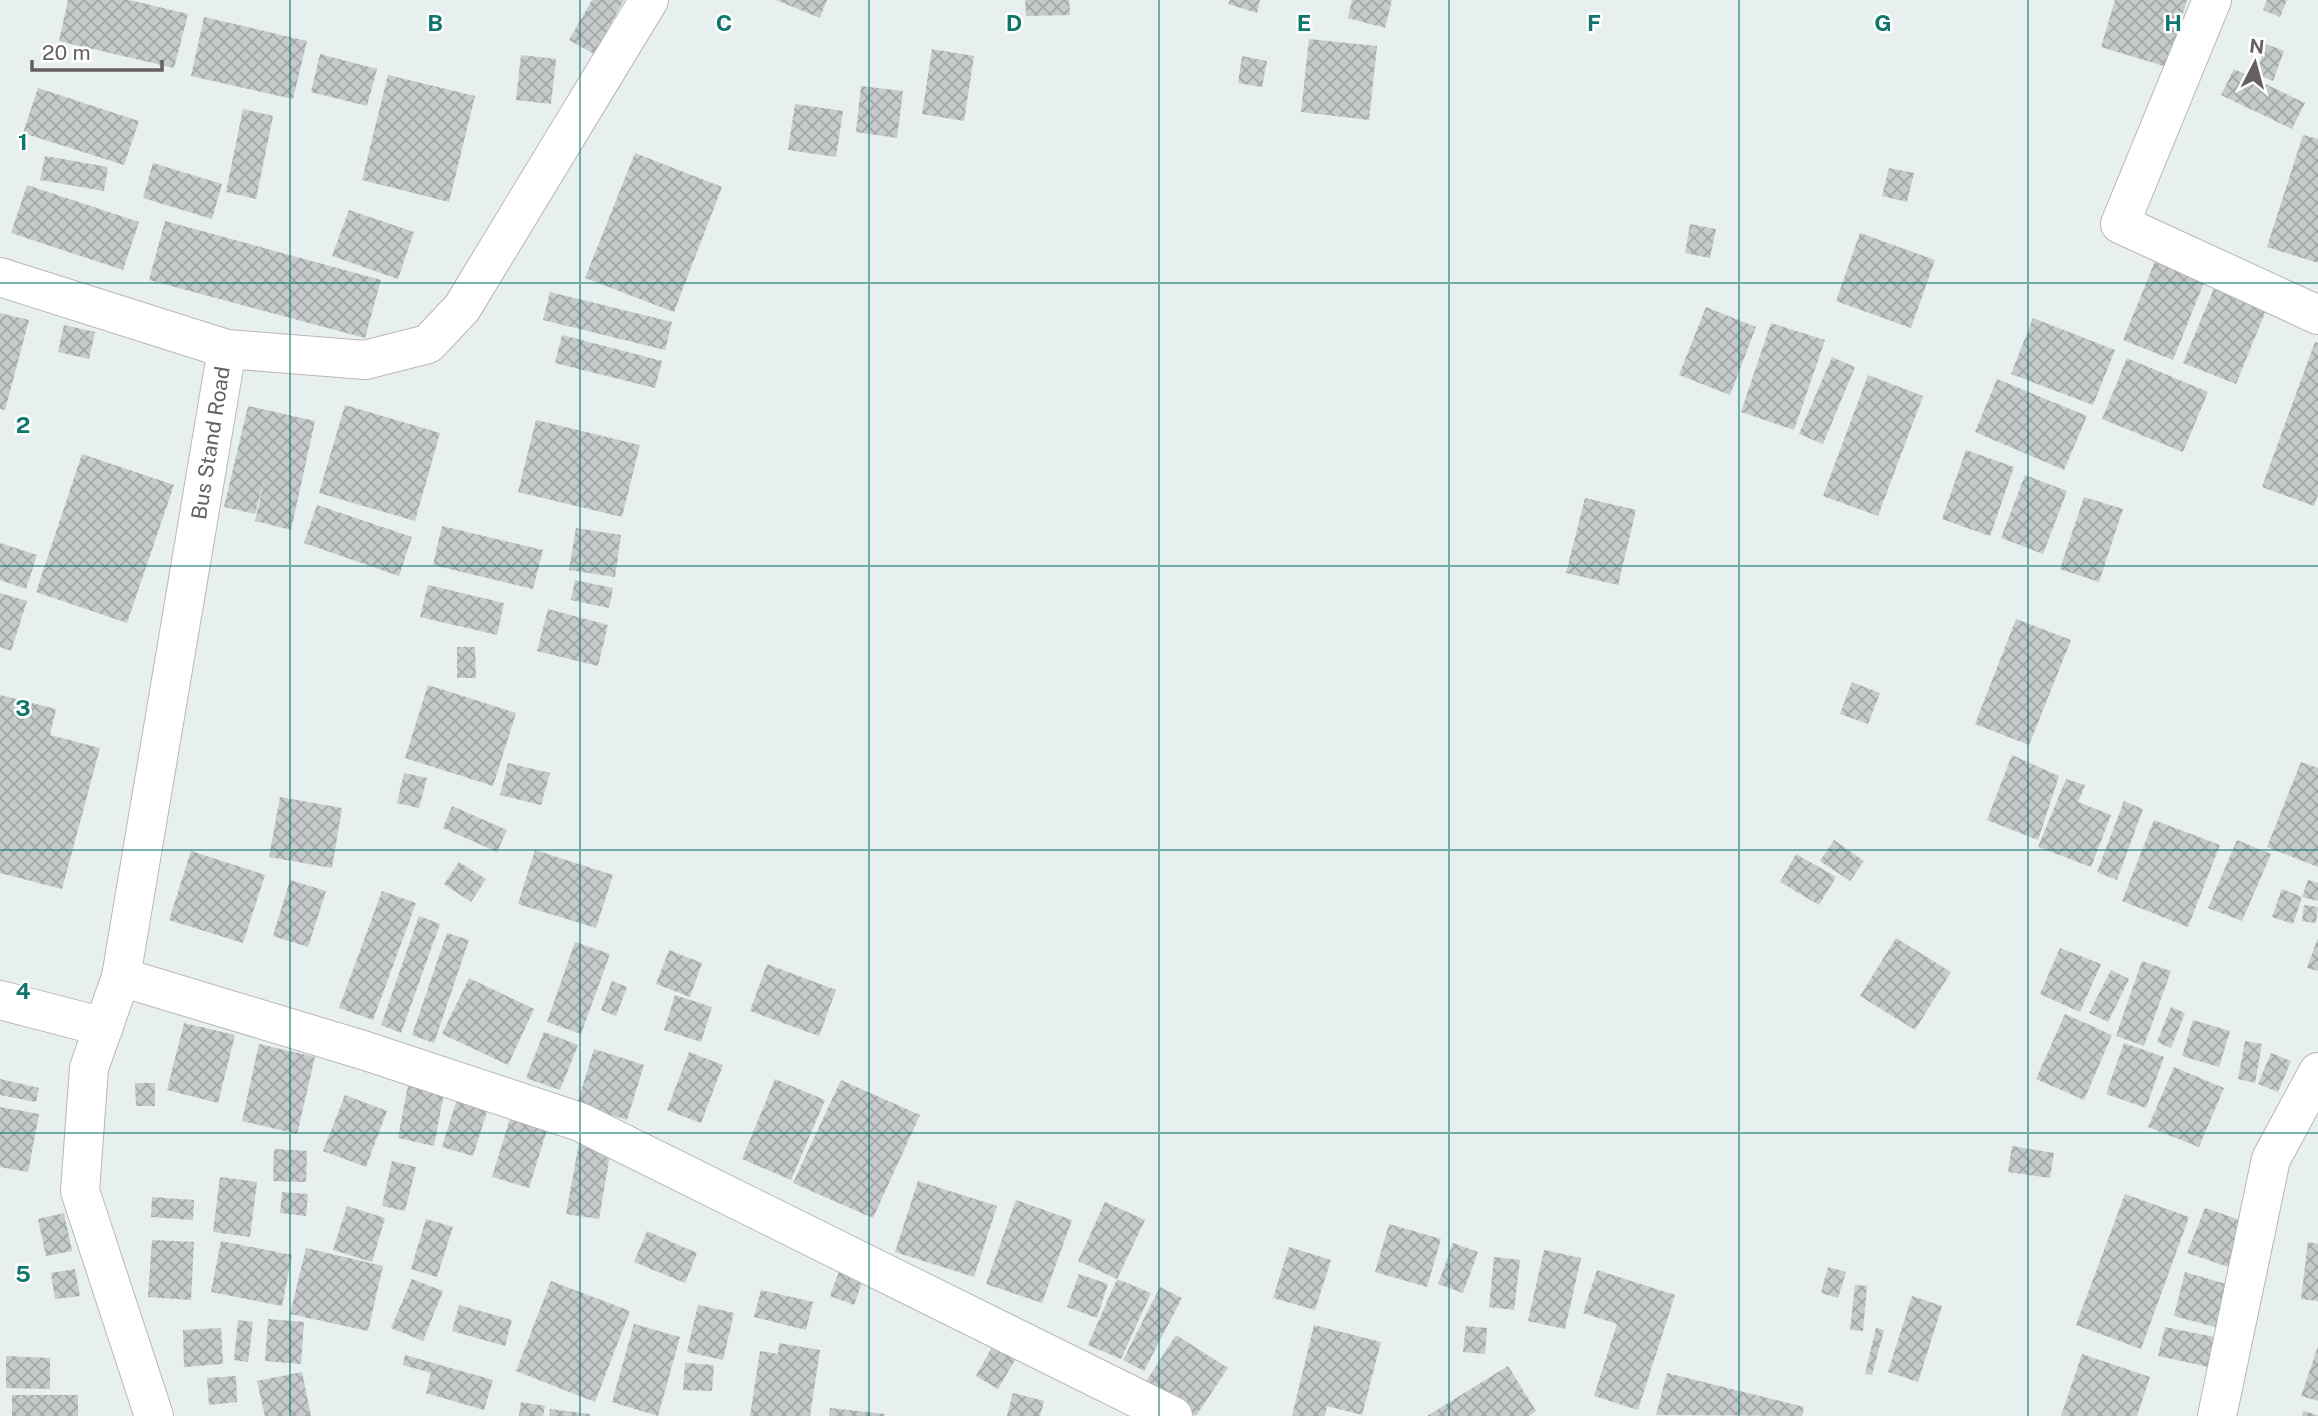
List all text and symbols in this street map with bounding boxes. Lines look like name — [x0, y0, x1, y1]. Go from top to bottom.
text: B — [427, 9, 443, 36]
text: C — [716, 9, 732, 36]
text: D — [1006, 9, 1022, 36]
text: E — [1297, 9, 1311, 36]
text: F — [1587, 9, 1601, 36]
text: G — [1874, 9, 1892, 36]
text: H — [2164, 9, 2182, 36]
scale bar — [32, 28, 161, 72]
north arrow — [2220, 28, 2290, 98]
text: N — [2248, 34, 2265, 58]
text: 20 m — [42, 40, 91, 65]
text: 1 — [18, 128, 28, 155]
street label: Bus Stand Road — [186, 365, 235, 521]
text: 2 — [16, 411, 30, 438]
text: 3 — [15, 694, 31, 721]
text: 4 — [15, 977, 31, 1004]
text: 5 — [15, 1260, 31, 1287]

